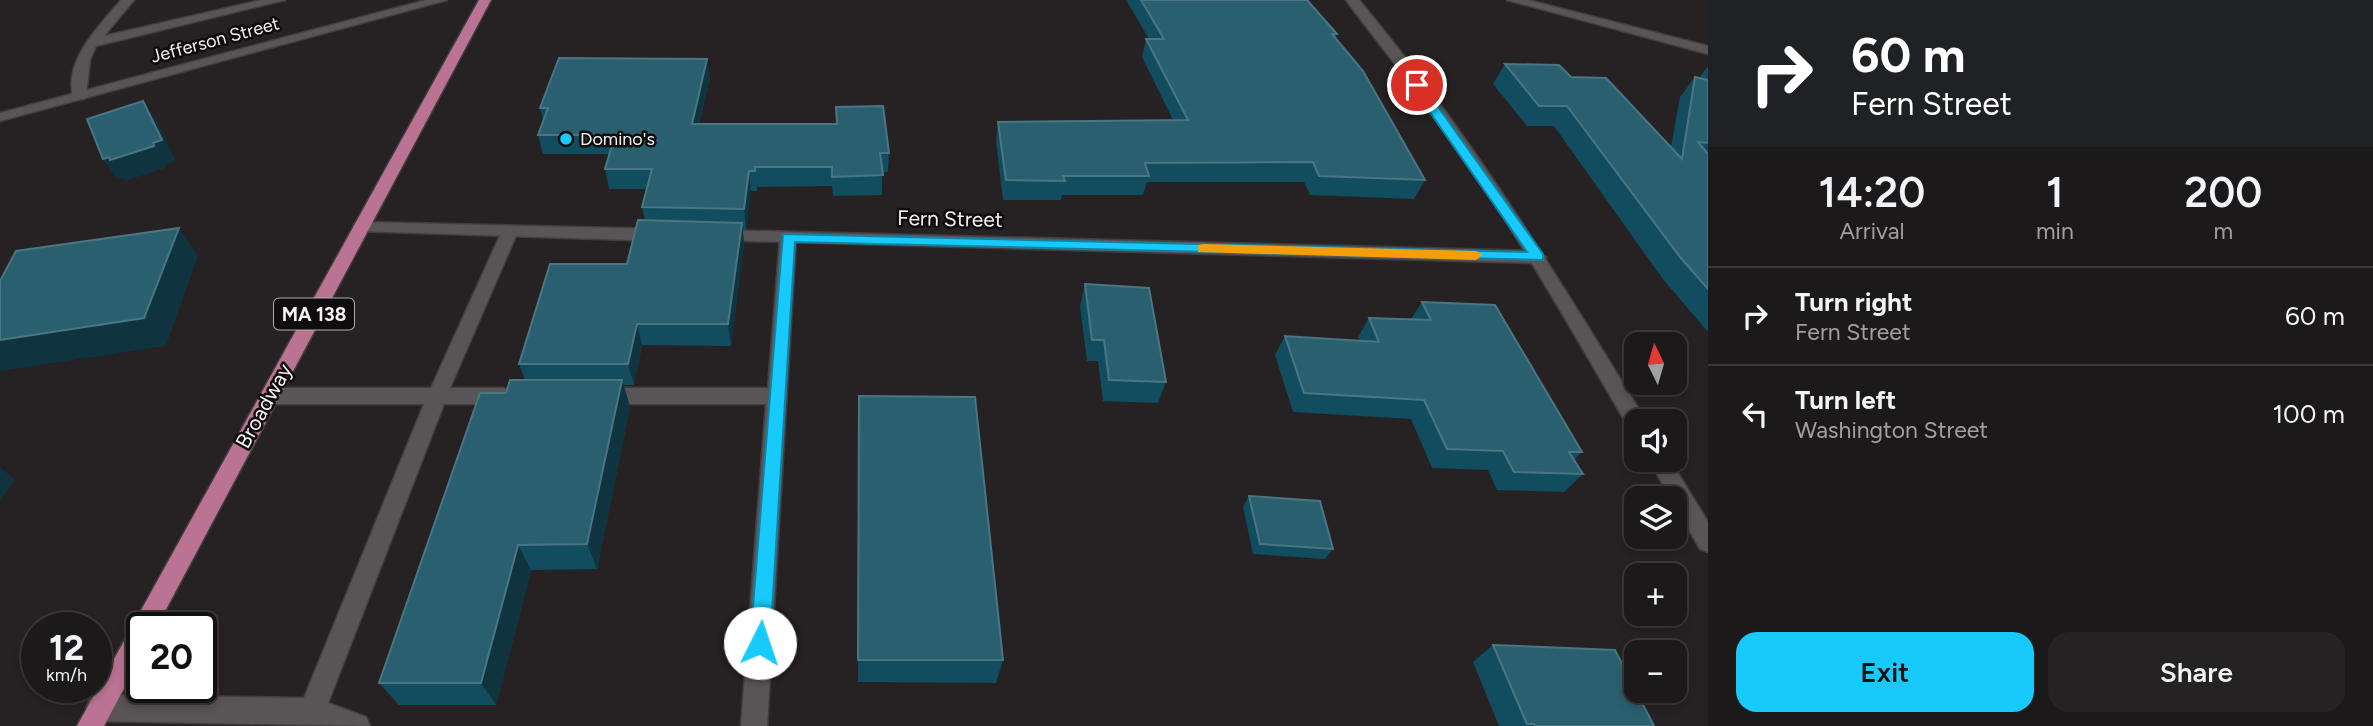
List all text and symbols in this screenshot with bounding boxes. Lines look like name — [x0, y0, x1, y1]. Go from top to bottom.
street label: Jefferson Street — [148, 12, 282, 68]
text: 60 m — [1851, 25, 1966, 84]
icon: right — [1736, 28, 1827, 119]
pin — [1387, 55, 1447, 115]
icon: arrive — [1398, 66, 1436, 104]
text: Fern Street — [1851, 85, 2012, 123]
place label: Domino's — [580, 128, 655, 150]
marker: Domino's — [558, 131, 574, 147]
text: 14:20 — [1819, 167, 1925, 218]
text: 1 — [2046, 167, 2064, 218]
text: 200 — [2184, 167, 2262, 218]
street label: Fern Street — [897, 205, 1003, 232]
text: Arrival — [1840, 217, 1904, 245]
text: min — [2036, 217, 2074, 245]
text: m — [2214, 217, 2233, 245]
text: Turn right — [1795, 286, 1912, 318]
icon: right — [1736, 297, 1774, 335]
road number: MA 138 — [274, 298, 354, 330]
text: 60 m — [2285, 300, 2345, 332]
text: Fern Street — [1795, 318, 1911, 346]
north arrow — [1624, 332, 1687, 396]
map controls — [1624, 332, 1687, 703]
street label: Broadway — [230, 359, 297, 452]
text: Turn left — [1795, 384, 1896, 416]
icon: left — [1736, 395, 1774, 433]
text: 100 m — [2272, 398, 2345, 430]
button: sound — [1624, 409, 1687, 472]
text: Washington Street — [1795, 416, 1988, 444]
button: layers — [1624, 486, 1687, 549]
button: + — [1624, 563, 1687, 626]
position arrow — [723, 606, 797, 680]
speed limit sign: 20 — [126, 612, 217, 703]
text: 12 — [49, 627, 84, 669]
button: Exit — [1736, 632, 2034, 712]
button: Share — [2048, 632, 2345, 712]
button: − — [1624, 640, 1687, 703]
text: km/h — [46, 664, 87, 686]

